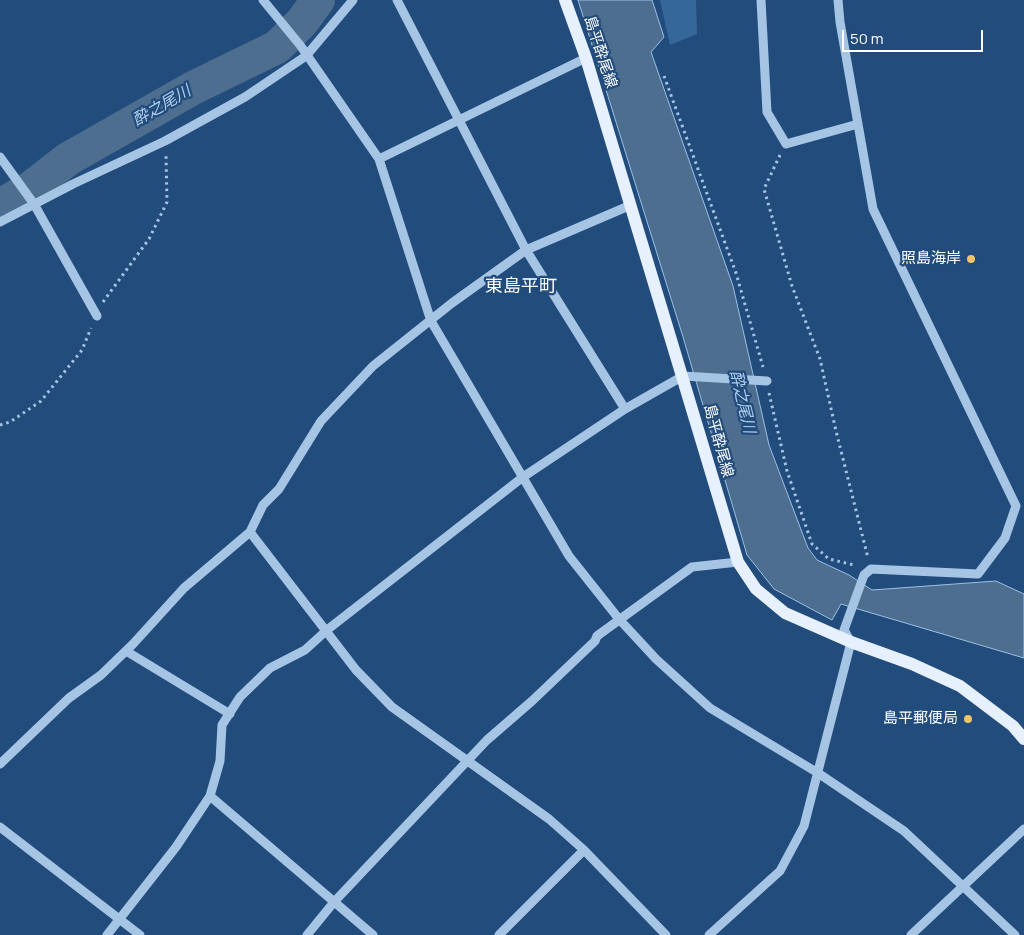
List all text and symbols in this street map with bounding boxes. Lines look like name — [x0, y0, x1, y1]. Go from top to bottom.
street label: 島平酔尾線 — [580, 14, 620, 90]
scale bar — [844, 20, 985, 52]
text: 50 m — [850, 28, 884, 49]
water label: 酔之尾川 — [129, 82, 195, 130]
place label: 照島海岸 — [901, 250, 961, 268]
marker: 照島海岸 — [965, 253, 977, 265]
district label: 東島平町 — [485, 276, 557, 298]
water label: 酔之尾川 — [725, 369, 759, 435]
street label: 島平酔尾線 — [700, 402, 736, 480]
place label: 島平郵便局 — [883, 710, 958, 728]
marker: 島平郵便局 — [962, 713, 974, 725]

